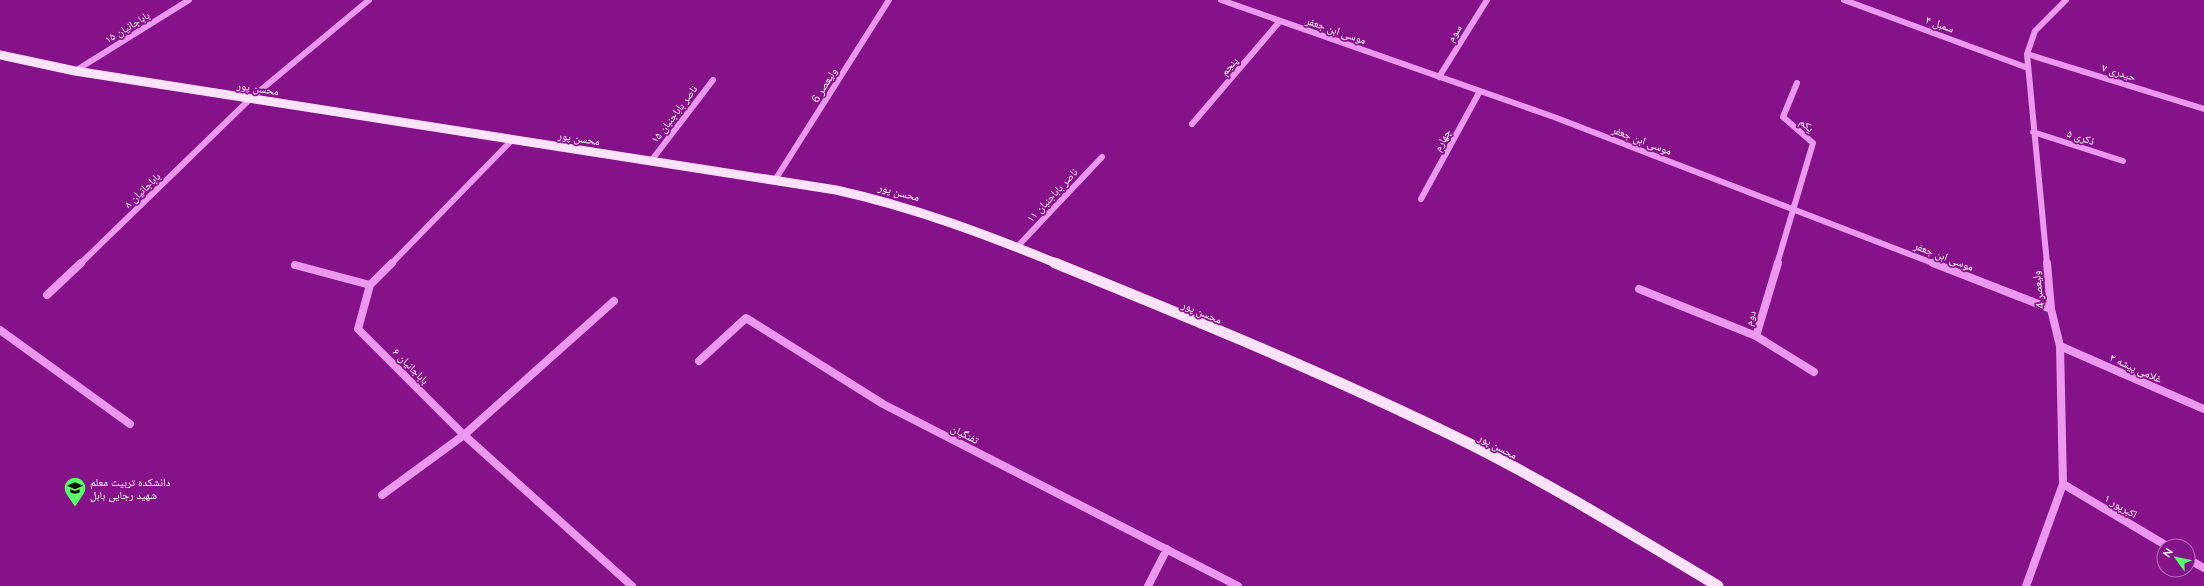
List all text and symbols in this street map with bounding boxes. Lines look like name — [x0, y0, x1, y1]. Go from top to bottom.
street label: باباجانیان ۱۵ — [102, 8, 152, 46]
street label: سمبل ۴ — [1924, 12, 1956, 36]
street label: موسی ابن جعفر — [1303, 13, 1368, 47]
street label: سوم — [1443, 22, 1465, 44]
street label: پنجم — [1217, 54, 1242, 79]
street label: حیدری ۷ — [2100, 60, 2138, 84]
street label: ولیعصر 6 — [808, 65, 840, 105]
street label: محسن پور — [235, 78, 280, 98]
street label: ناصر باباجنبان ۱۵ — [648, 82, 700, 146]
street label: یکم — [1796, 115, 1818, 136]
street label: موسی ابن جعفر — [1609, 122, 1674, 158]
street label: چهارم — [1430, 126, 1454, 154]
street label: ذکری ۵ — [2065, 126, 2097, 148]
street label: محسن پور — [556, 128, 601, 148]
street label: ناصر باباجنبان ۱۱ — [1023, 165, 1081, 225]
street label: باباجانیان ۸ — [121, 169, 163, 211]
street label: محسن پور — [876, 180, 921, 204]
street label: موسی ابن جعفر — [1911, 238, 1976, 274]
street label: ولیعصر 4 — [2029, 270, 2047, 310]
street label: محسن پور — [1179, 297, 1224, 327]
street label: دوم — [1741, 308, 1759, 327]
street label: باباجانیان ۶ — [390, 345, 432, 387]
street label: غلامی پیشه ۳ — [2108, 350, 2165, 386]
street label: تفنگیان — [949, 421, 982, 447]
street label: محسن پور — [1475, 429, 1520, 462]
school or university icon: دانشکده تربیت معلم شهید رجایی بابل — [62, 475, 88, 508]
place label: دانشکده تربیت معلم شهید رجایی بابل — [90, 475, 171, 502]
street label: اکبرپور ۱ — [2102, 491, 2140, 521]
north arrow — [2156, 538, 2196, 578]
text: N — [2159, 545, 2176, 560]

